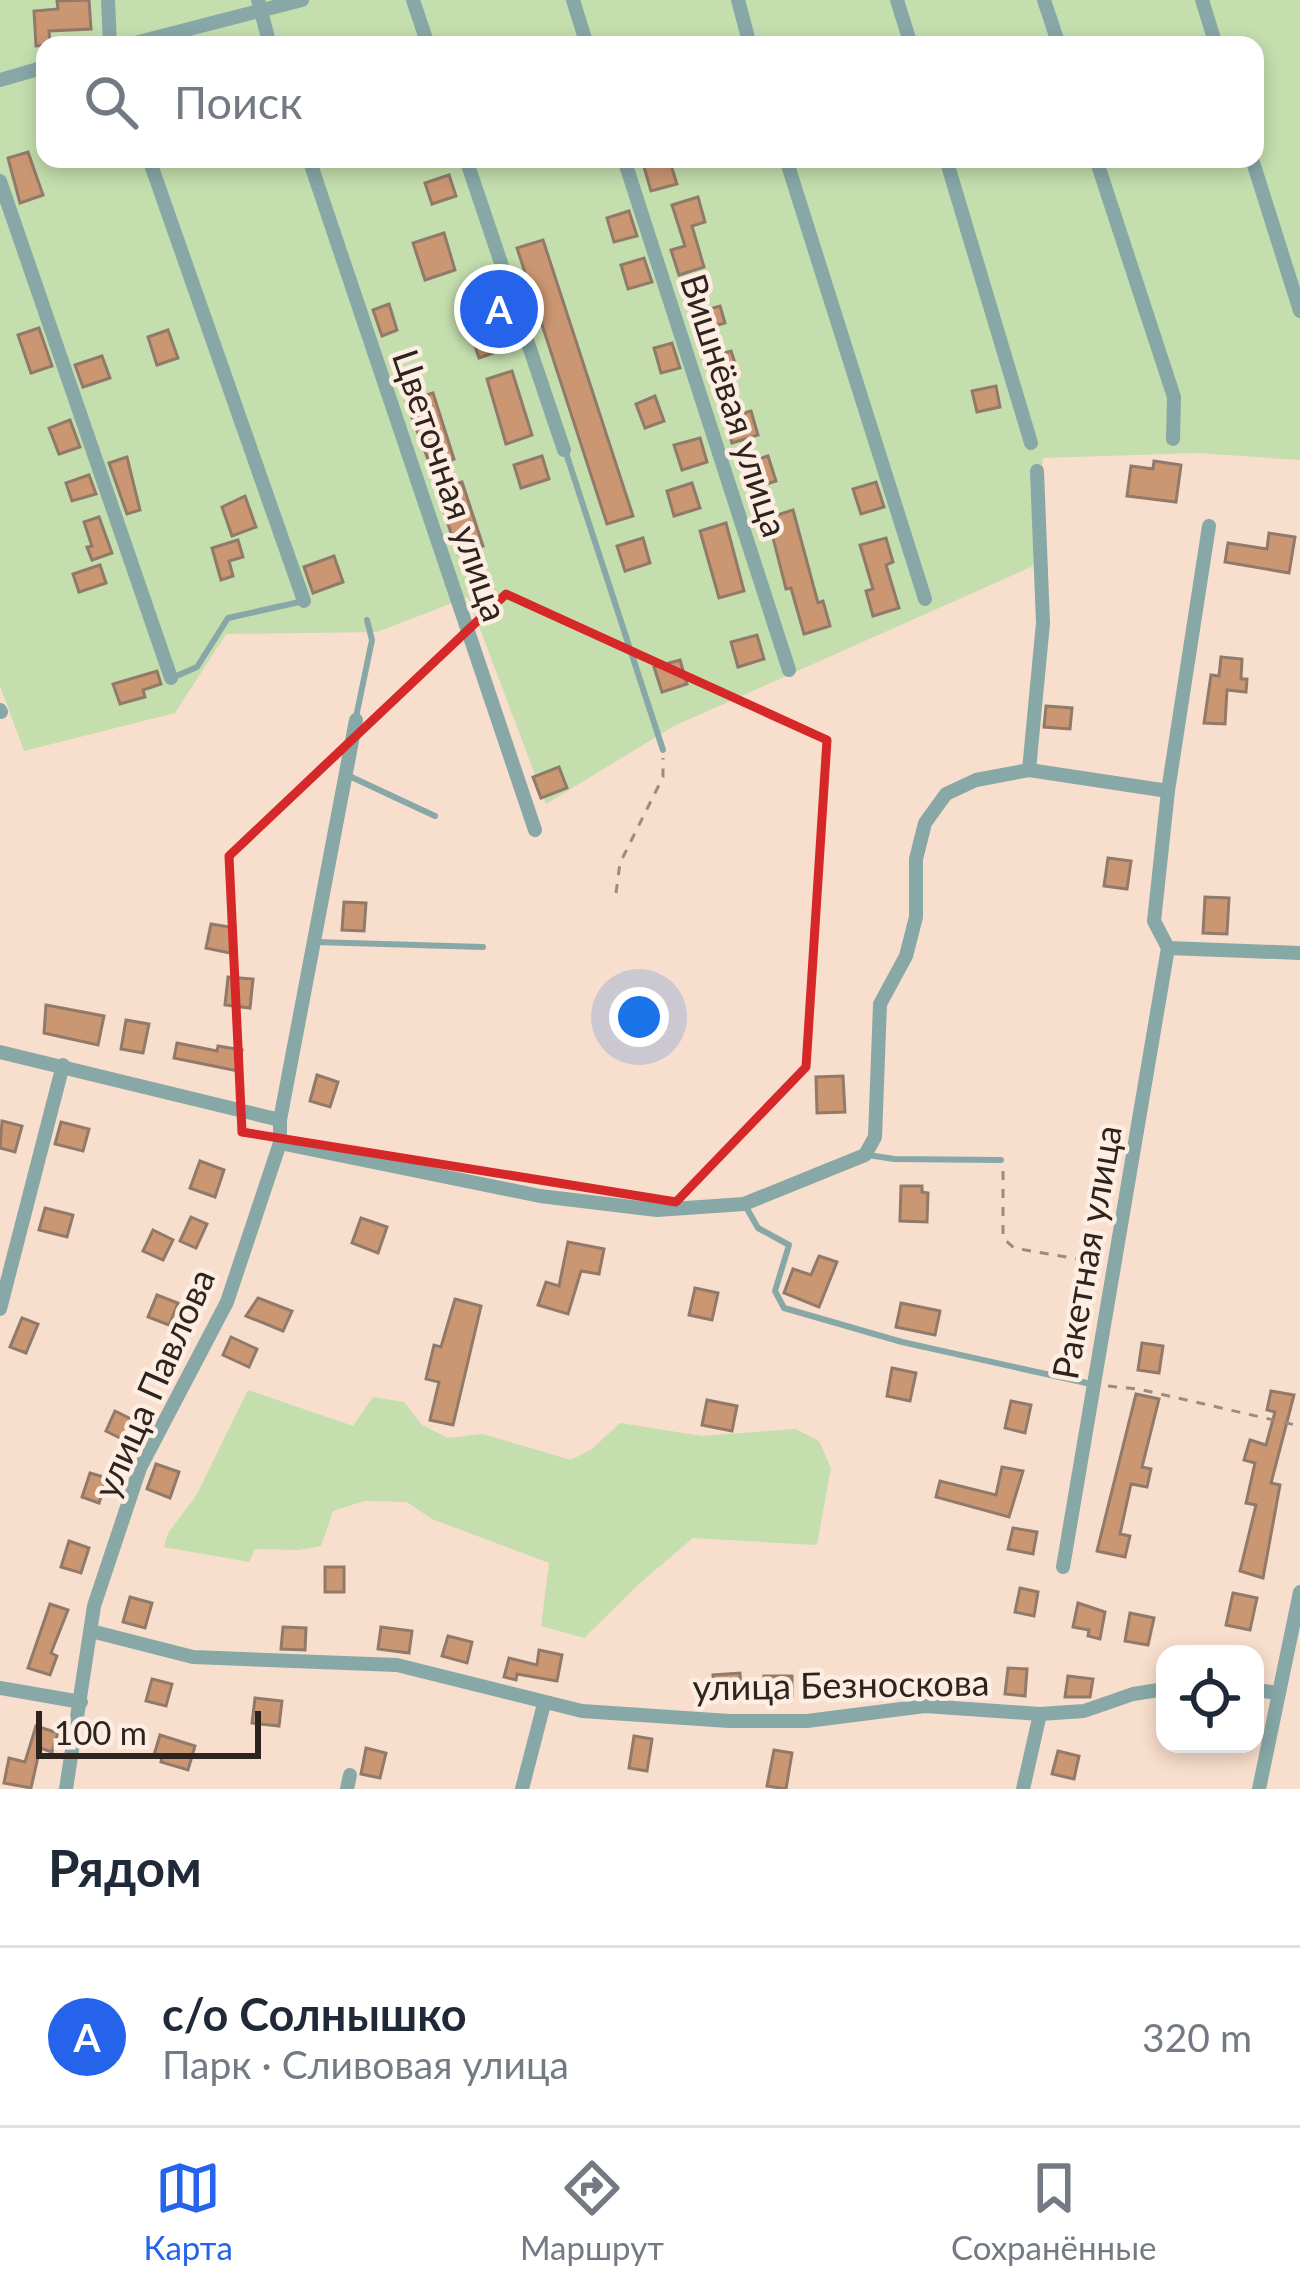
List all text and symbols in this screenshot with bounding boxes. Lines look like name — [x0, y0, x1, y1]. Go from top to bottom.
search box — [36, 36, 1264, 168]
icon: search — [78, 69, 144, 135]
text: Поиск — [174, 75, 303, 129]
pin: A — [460, 264, 538, 354]
street label: Вишнёвая улица — [672, 268, 798, 542]
street label: Цветочная улица — [384, 343, 518, 627]
your location — [609, 987, 669, 1047]
street label: Ракетная улица — [1042, 1122, 1130, 1382]
street label: улица Павлова — [83, 1261, 223, 1505]
map controls — [1156, 1645, 1264, 1753]
button: locate — [1156, 1645, 1264, 1753]
street label: улица Безноскова — [692, 1659, 990, 1709]
scale bar — [36, 1705, 261, 1758]
text: 100 m — [54, 1712, 147, 1752]
text: Рядом — [48, 1837, 202, 1898]
text: с/о Солнышко — [162, 1987, 467, 2041]
text: A — [73, 2014, 101, 2060]
text: 320 m — [1142, 2014, 1252, 2060]
text: Парк · Сливовая улица — [162, 2041, 569, 2087]
tab: Карта — [144, 2155, 233, 2267]
tab: Маршрут — [520, 2155, 664, 2267]
tab: Сохранённые — [951, 2155, 1156, 2267]

